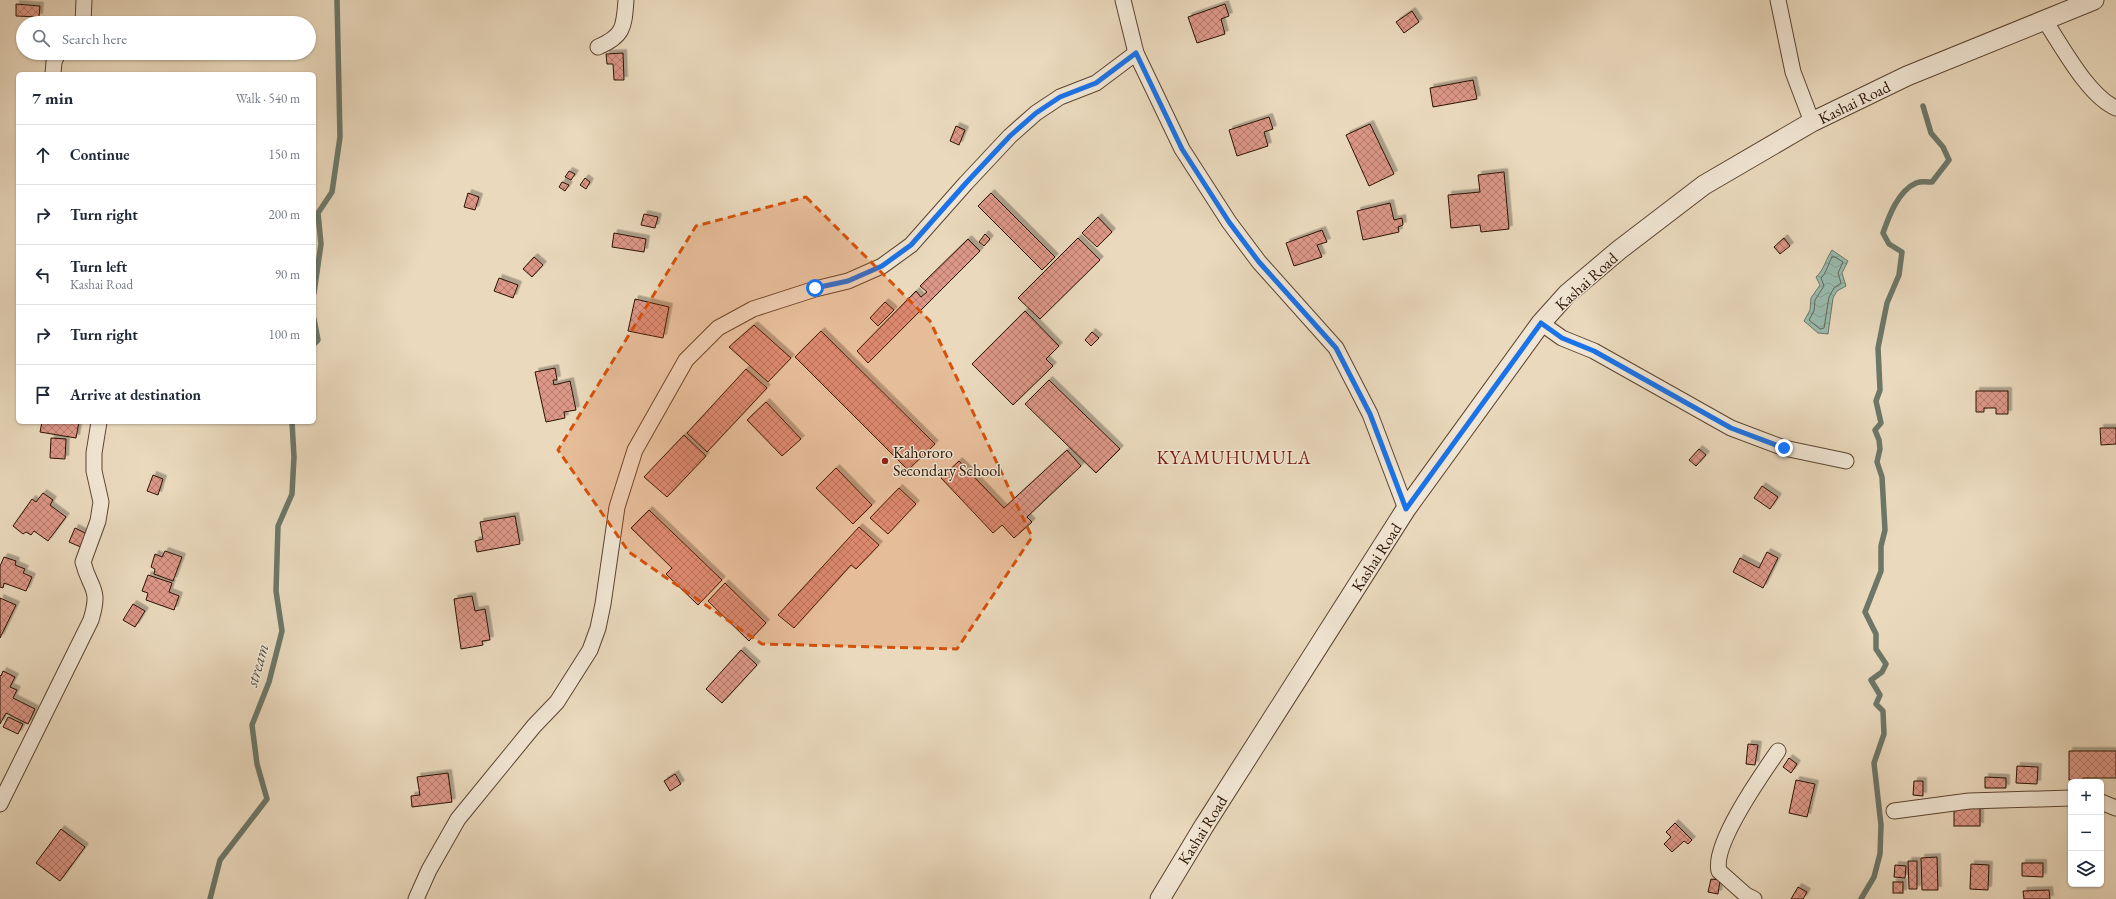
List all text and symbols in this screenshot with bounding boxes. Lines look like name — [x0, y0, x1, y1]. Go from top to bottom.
search box — [16, 16, 316, 60]
icon: search — [30, 27, 52, 49]
text: Search here — [62, 29, 127, 48]
street label: Kashai Road — [1815, 76, 1895, 129]
text: 7 min — [32, 87, 73, 109]
text: Walk · 540 m — [236, 90, 300, 107]
icon: ahead — [32, 144, 54, 166]
text: Continue — [70, 145, 130, 164]
text: 150 m — [269, 146, 300, 163]
icon: right — [32, 204, 54, 226]
text: Turn right — [70, 205, 138, 224]
text: 200 m — [269, 206, 300, 223]
street label: Kashai Road — [1550, 247, 1623, 315]
text: Turn left — [70, 257, 127, 276]
icon: left — [32, 264, 54, 286]
text: 90 m — [275, 266, 300, 283]
text: Kashai Road — [70, 276, 133, 293]
route start — [806, 279, 824, 297]
icon: right — [32, 324, 54, 346]
text: Turn right — [70, 325, 138, 344]
text: 100 m — [269, 326, 300, 343]
icon: arrive — [32, 384, 54, 406]
text: Arrive at destination — [70, 385, 201, 404]
route end — [1775, 439, 1793, 457]
place label: Kahororo Secondary School — [893, 442, 1001, 481]
district label: KYAMUHUMULA — [1156, 446, 1312, 469]
marker: Kahororo Secondary School — [880, 456, 890, 466]
street label: Kashai Road — [1346, 518, 1407, 596]
water label: stream — [240, 641, 274, 690]
map controls — [2068, 779, 2104, 887]
button: + — [2068, 779, 2104, 815]
street label: Kashai Road — [1173, 791, 1232, 869]
button: − — [2068, 815, 2104, 851]
button: layers — [2068, 851, 2104, 887]

